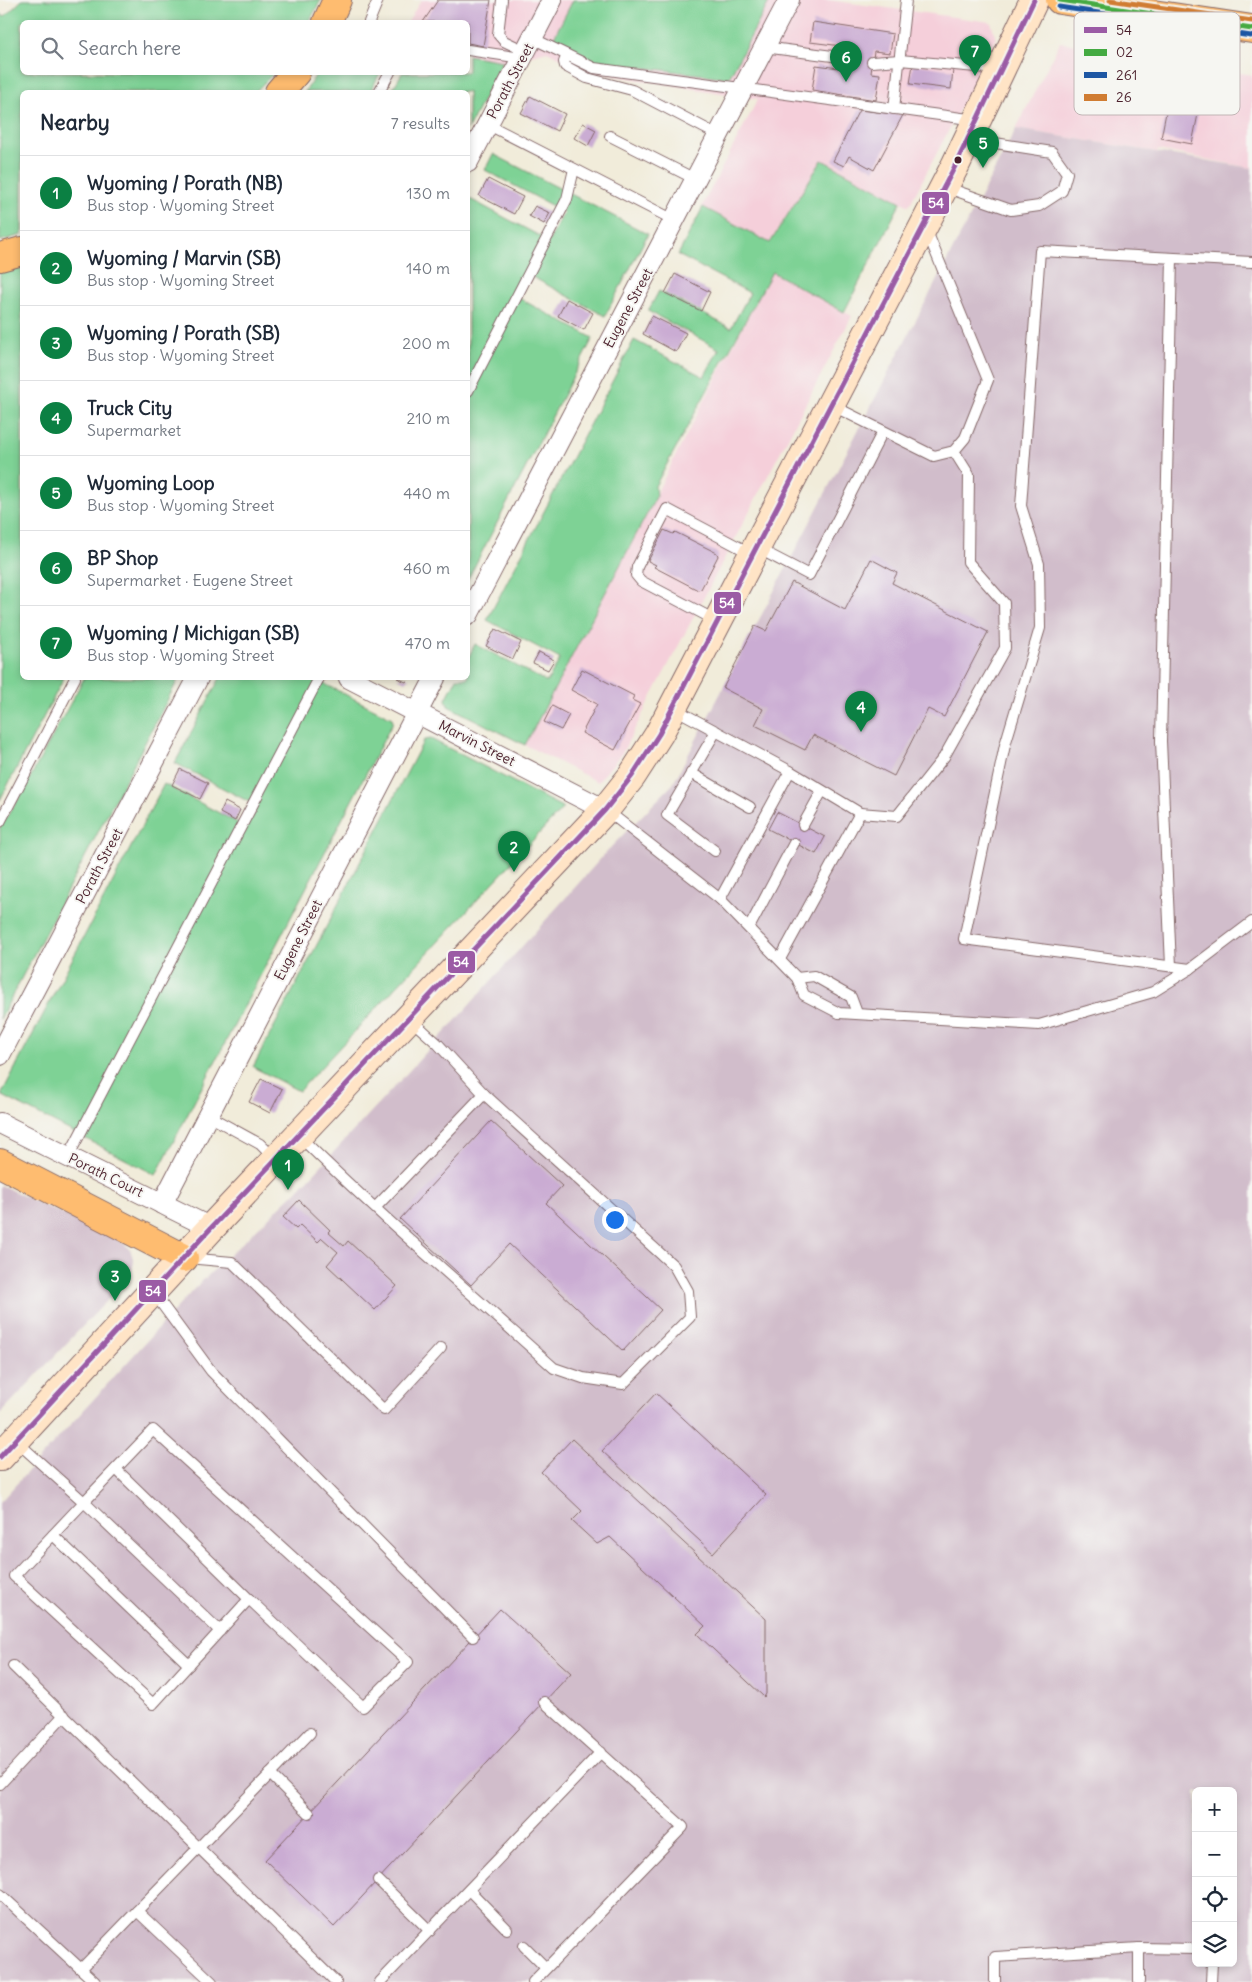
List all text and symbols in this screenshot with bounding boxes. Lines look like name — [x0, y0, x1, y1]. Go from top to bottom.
legend — [1074, 12, 1240, 115]
search box — [20, 20, 470, 75]
text: 54 — [1116, 21, 1132, 39]
icon: search — [38, 34, 66, 62]
pin: 7 — [959, 35, 991, 76]
text: Search here — [78, 36, 181, 60]
street label: Porath Street — [483, 40, 538, 122]
pin: 6 — [830, 41, 862, 82]
text: 02 — [1116, 43, 1133, 61]
text: 261 — [1116, 66, 1137, 84]
text: 26 — [1116, 88, 1132, 106]
text: Nearby — [40, 109, 110, 136]
text: 7 results — [391, 113, 450, 133]
pin: 5 — [967, 127, 999, 168]
unlabelled marker — [953, 155, 963, 165]
text: Wyoming / Porath (NB) — [87, 171, 282, 195]
text: 1 — [53, 183, 59, 203]
text: 130 m — [406, 183, 450, 203]
line badge: 54 — [921, 191, 950, 215]
text: 54 — [928, 194, 944, 212]
text: Bus stop · Wyoming Street — [87, 195, 274, 215]
text: Wyoming / Marvin (SB) — [87, 246, 281, 270]
text: 2 — [52, 258, 60, 278]
text: 140 m — [406, 258, 450, 278]
street label: Eugene Street — [599, 265, 657, 351]
text: Bus stop · Wyoming Street — [87, 270, 274, 290]
text: Wyoming / Porath (SB) — [87, 321, 280, 345]
text: 3 — [51, 333, 61, 353]
text: 200 m — [402, 333, 450, 353]
text: Bus stop · Wyoming Street — [87, 345, 274, 365]
text: Truck City — [87, 396, 172, 420]
text: 4 — [51, 408, 61, 428]
text: 210 m — [407, 408, 450, 428]
text: Supermarket — [87, 420, 181, 440]
text: Wyoming Loop — [87, 471, 215, 495]
text: 5 — [51, 483, 61, 503]
text: 440 m — [403, 483, 450, 503]
text: Bus stop · Wyoming Street — [87, 495, 274, 515]
text: BP Shop — [87, 546, 158, 570]
text: 6 — [51, 558, 61, 578]
text: 460 m — [403, 558, 450, 578]
text: Supermarket · Eugene Street — [87, 570, 293, 590]
line badge: 54 — [713, 591, 742, 615]
text: 54 — [719, 594, 735, 612]
text: Wyoming / Michigan (SB) — [87, 621, 299, 645]
text: 7 — [52, 633, 60, 653]
text: 470 m — [405, 633, 450, 653]
text: Bus stop · Wyoming Street — [87, 645, 274, 665]
pin: 4 — [845, 691, 877, 732]
street label: Marvin Street — [436, 716, 519, 770]
street label: Porath Street — [72, 825, 127, 907]
pin: 2 — [498, 831, 530, 872]
street label: Eugene Street — [270, 897, 326, 983]
line badge: 54 — [447, 950, 476, 974]
text: 54 — [453, 953, 469, 971]
street label: Porath Court — [66, 1149, 147, 1201]
pin: 1 — [272, 1149, 304, 1190]
your location — [602, 1207, 628, 1233]
pin: 3 — [99, 1260, 131, 1301]
line badge: 54 — [138, 1279, 167, 1303]
text: 54 — [145, 1282, 161, 1300]
map controls — [1192, 1787, 1237, 1967]
button: + — [1192, 1787, 1237, 1832]
button: − — [1192, 1832, 1237, 1877]
button: locate — [1192, 1877, 1237, 1922]
button: layers — [1192, 1922, 1237, 1967]

